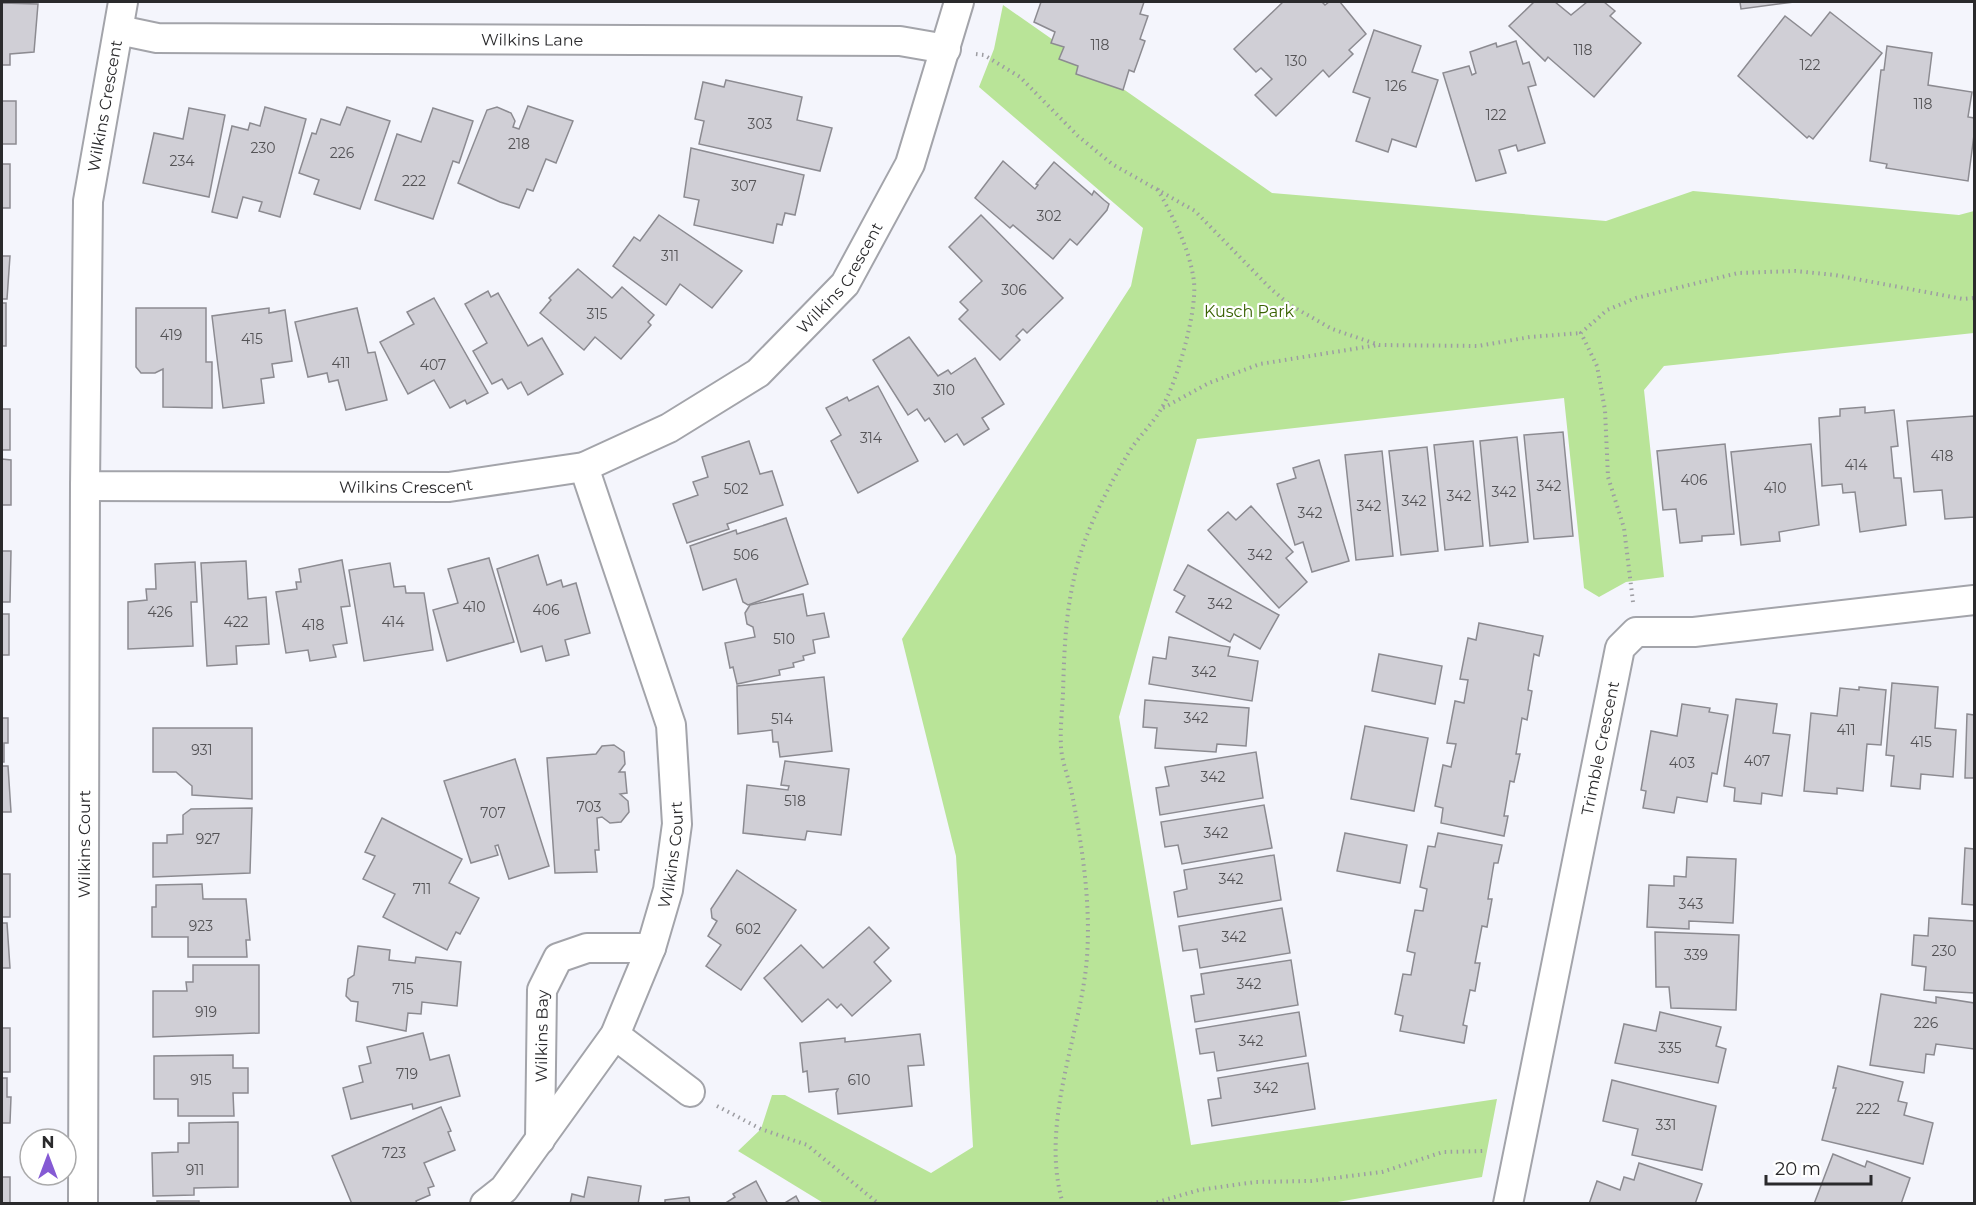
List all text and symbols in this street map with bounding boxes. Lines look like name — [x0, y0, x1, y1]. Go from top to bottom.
street label: Wilkins Lane — [481, 30, 583, 49]
house number: 118 — [1090, 36, 1110, 54]
street label: Wilkins Crescent — [84, 38, 126, 173]
house number: 118 — [1573, 41, 1593, 59]
house number: 130 — [1285, 52, 1307, 70]
house number: 122 — [1800, 56, 1821, 74]
house number: 126 — [1385, 77, 1407, 95]
house number: 118 — [1913, 95, 1933, 113]
house number: 122 — [1486, 106, 1507, 124]
house number: 303 — [748, 115, 773, 133]
house number: 218 — [508, 135, 530, 153]
house number: 230 — [250, 139, 276, 157]
house number: 226 — [330, 144, 355, 162]
house number: 234 — [169, 152, 195, 170]
house number: 222 — [402, 172, 426, 190]
house number: 307 — [731, 177, 757, 195]
house number: 302 — [1036, 207, 1062, 225]
street label: Wilkins Crescent — [793, 219, 886, 337]
house number: 311 — [661, 247, 679, 265]
house number: 306 — [1001, 281, 1027, 299]
park label: Kusch Park — [1204, 302, 1294, 321]
house number: 315 — [587, 305, 608, 323]
house number: 419 — [160, 326, 182, 344]
house number: 415 — [241, 330, 263, 348]
house number: 411 — [331, 354, 351, 372]
house number: 407 — [420, 356, 446, 374]
house number: 310 — [933, 381, 955, 399]
house number: 314 — [860, 429, 883, 447]
house number: 418 — [1931, 447, 1954, 465]
house number: 414 — [1844, 456, 1868, 474]
house number: 406 — [1680, 471, 1708, 489]
street label: Wilkins Crescent — [339, 474, 474, 497]
house number: 342 — [1536, 477, 1562, 495]
house number: 410 — [1763, 479, 1787, 497]
house number: 502 — [723, 480, 749, 498]
house number: 342 — [1491, 483, 1517, 501]
house number: 342 — [1446, 487, 1472, 505]
house number: 342 — [1401, 492, 1427, 510]
house number: 342 — [1356, 497, 1382, 515]
house number: 342 — [1297, 504, 1323, 522]
house number: 506 — [733, 546, 759, 564]
house number: 342 — [1247, 546, 1273, 564]
house number: 342 — [1207, 595, 1233, 613]
house number: 410 — [462, 598, 486, 616]
house number: 406 — [532, 601, 560, 619]
house number: 426 — [147, 603, 173, 621]
house number: 422 — [223, 613, 249, 631]
house number: 414 — [381, 613, 405, 631]
house number: 418 — [302, 616, 325, 634]
house number: 510 — [773, 630, 795, 648]
house number: 342 — [1191, 663, 1217, 681]
street label: Trimble Crescent — [1577, 679, 1623, 817]
house number: 342 — [1183, 709, 1209, 727]
house number: 514 — [771, 710, 794, 728]
house number: 411 — [1836, 721, 1856, 739]
house number: 415 — [1910, 733, 1932, 751]
house number: 931 — [191, 741, 213, 759]
house number: 407 — [1744, 752, 1770, 770]
house number: 403 — [1669, 754, 1695, 772]
house number: 342 — [1200, 768, 1226, 786]
street label: Wilkins Court — [74, 790, 94, 898]
house number: 518 — [784, 792, 806, 810]
house number: 703 — [577, 798, 602, 816]
street label: Wilkins Court — [654, 800, 687, 910]
house number: 707 — [480, 804, 506, 822]
house number: 342 — [1203, 824, 1229, 842]
house number: 927 — [196, 830, 220, 848]
house number: 342 — [1218, 870, 1244, 888]
house number: 711 — [413, 880, 431, 898]
house number: 343 — [1679, 895, 1704, 913]
house number: 923 — [189, 917, 213, 935]
house number: 602 — [735, 920, 761, 938]
house number: 342 — [1221, 928, 1247, 946]
house number: 230 — [1931, 942, 1957, 960]
house number: 339 — [1684, 946, 1708, 964]
house number: 342 — [1236, 975, 1262, 993]
house number: 715 — [392, 980, 414, 998]
street label: Wilkins Bay — [531, 989, 552, 1083]
house number: 919 — [195, 1003, 217, 1021]
house number: 226 — [1914, 1014, 1939, 1032]
house number: 342 — [1238, 1032, 1264, 1050]
house number: 335 — [1658, 1039, 1682, 1057]
house number: 719 — [396, 1065, 418, 1083]
house number: 915 — [190, 1071, 212, 1089]
house number: 610 — [848, 1071, 870, 1089]
house number: 342 — [1253, 1079, 1279, 1097]
house number: 222 — [1856, 1100, 1880, 1118]
house number: 331 — [1656, 1116, 1676, 1134]
north arrow — [18, 1127, 78, 1187]
text: N — [42, 1133, 54, 1152]
house number: 723 — [382, 1144, 406, 1162]
scale bar — [1766, 1148, 1871, 1186]
text: 20 m — [1775, 1158, 1821, 1180]
house number: 911 — [186, 1161, 204, 1179]

